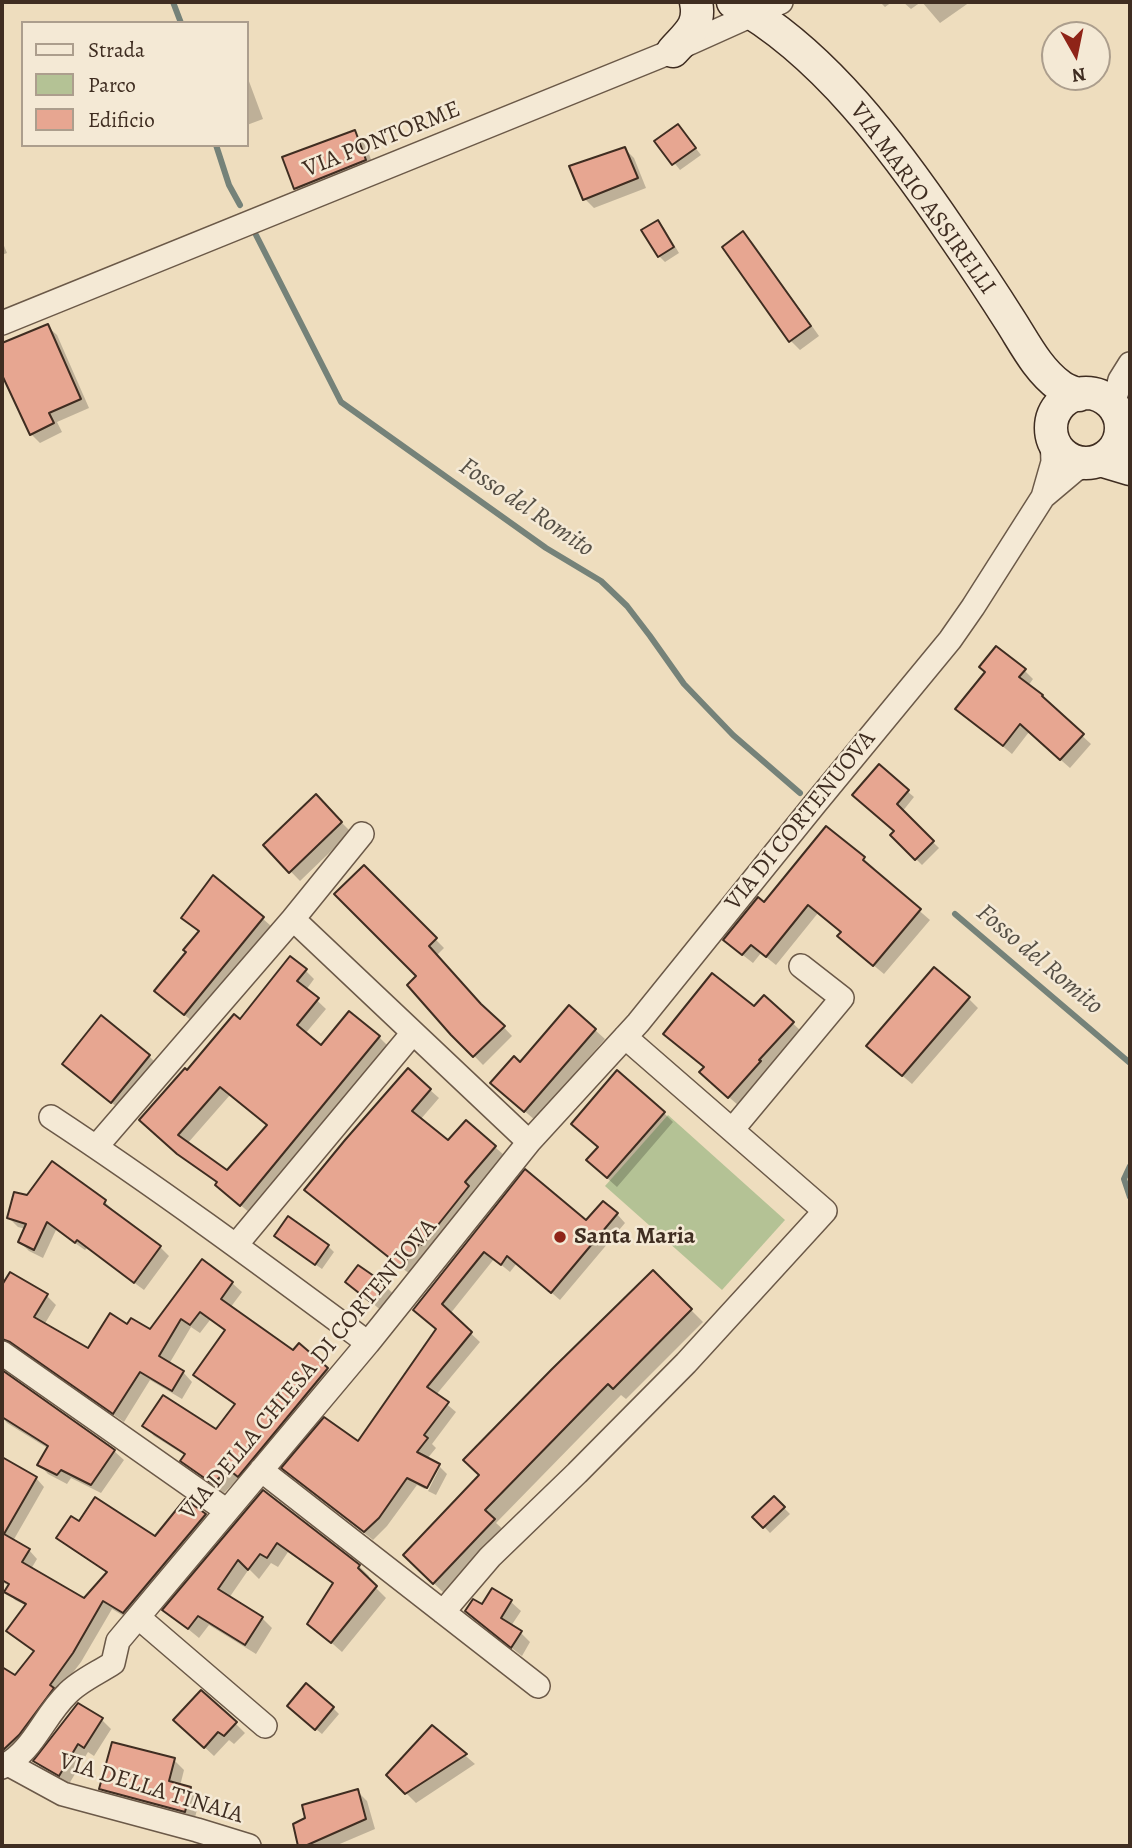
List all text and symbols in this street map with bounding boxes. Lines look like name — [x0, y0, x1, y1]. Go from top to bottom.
legend — [21, 21, 248, 147]
north arrow — [1041, 21, 1111, 91]
text: Strada — [88, 36, 145, 64]
text: N — [1070, 61, 1088, 89]
text: Parco — [88, 71, 136, 99]
street label: VIA PONTORME — [299, 95, 465, 185]
street label: VIA MARIO ASSIRELLI — [843, 98, 1001, 300]
text: Edificio — [88, 106, 155, 134]
water label: Fosso del Romito — [453, 452, 599, 564]
street label: VIA DI CORTENUOVA — [720, 725, 882, 917]
water label: Fosso del Romito — [969, 898, 1109, 1022]
street label: VIA DELLA CHIESA DI CORTENUOVA — [174, 1214, 444, 1526]
place label: Santa Maria — [574, 1223, 695, 1251]
marker: Santa Maria — [552, 1229, 568, 1245]
street label: VIA DELLA TINAIA — [55, 1747, 247, 1831]

